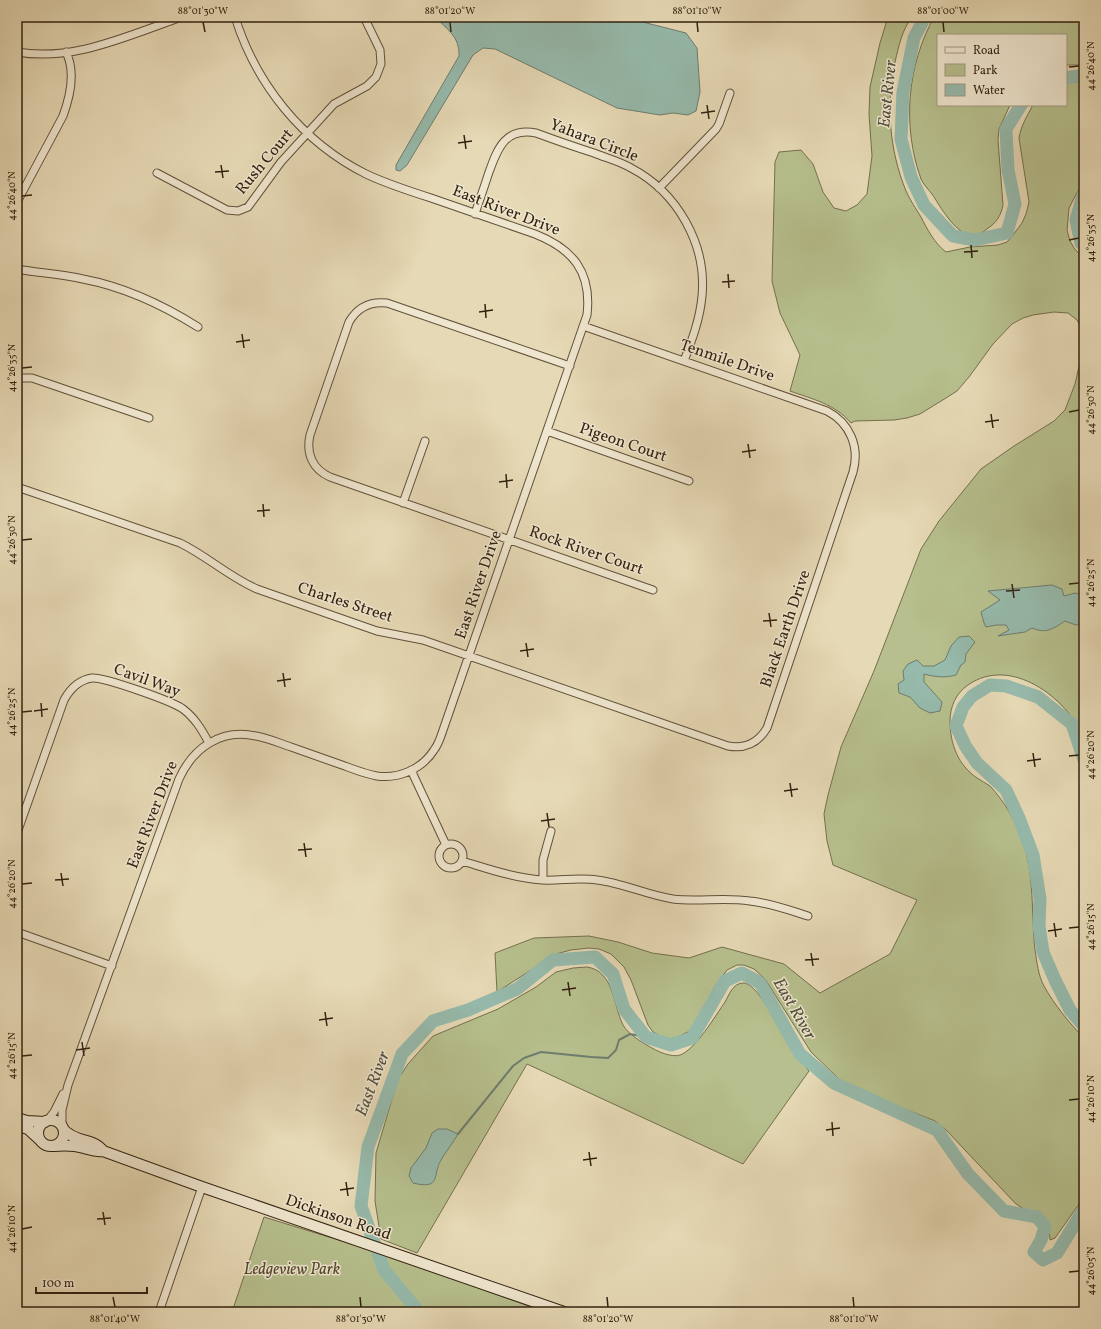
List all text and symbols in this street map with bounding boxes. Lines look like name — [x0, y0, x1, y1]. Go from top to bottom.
text: 88°01'30"W — [178, 4, 228, 18]
text: 88°01'20"W — [425, 4, 475, 18]
text: 88°01'10"W — [672, 4, 722, 18]
text: 88°01'00"W — [917, 4, 969, 18]
legend — [937, 34, 1067, 106]
text: 44°26'40"N — [1084, 41, 1098, 91]
text: Road — [973, 43, 1000, 59]
water label: East River — [873, 58, 903, 129]
text: Park — [973, 63, 998, 79]
text: Water — [973, 83, 1005, 99]
street label: Yahara Circle — [546, 114, 642, 168]
street label: Rush Court — [231, 124, 299, 200]
text: 44°26'40"N — [5, 171, 19, 221]
street label: East River Drive — [449, 180, 563, 242]
text: 44°26'35"N — [1084, 213, 1098, 262]
street label: Tenmile Drive — [677, 334, 777, 388]
text: 44°26'35"N — [5, 343, 19, 392]
text: 44°26'30"N — [1084, 385, 1098, 435]
street label: Pigeon Court — [576, 418, 670, 468]
text: 44°26'30"N — [5, 515, 19, 565]
street label: Rock River Court — [526, 521, 647, 581]
street label: East River Drive — [450, 528, 508, 642]
text: 44°26'25"N — [1084, 558, 1098, 607]
street label: Black Earth Drive — [756, 567, 816, 691]
street label: Charles Street — [295, 577, 396, 629]
street label: Cavil Way — [110, 659, 184, 703]
text: 44°26'25"N — [5, 687, 19, 736]
text: 44°26'20"N — [1084, 730, 1098, 780]
street label: East River Drive — [122, 758, 184, 872]
text: 44°26'20"N — [5, 859, 19, 909]
text: 44°26'15"N — [1084, 903, 1098, 951]
water label: East River — [767, 974, 821, 1045]
text: 44°26'15"N — [5, 1032, 19, 1080]
water label: East River — [350, 1048, 396, 1120]
text: 44°26'10"N — [1084, 1074, 1098, 1123]
street label: Dickinson Road — [282, 1190, 394, 1246]
text: 44°26'10"N — [5, 1204, 19, 1253]
text: 44°26'05"N — [1084, 1246, 1098, 1296]
park label: Ledgeview Park — [244, 1259, 341, 1281]
scale bar — [36, 1269, 147, 1295]
text: 100 m — [42, 1276, 75, 1292]
text: 88°01'40"W — [90, 1312, 140, 1326]
text: 88°01'30"W — [336, 1312, 386, 1326]
text: 88°01'20"W — [583, 1312, 633, 1326]
text: 88°01'10"W — [829, 1312, 879, 1326]

